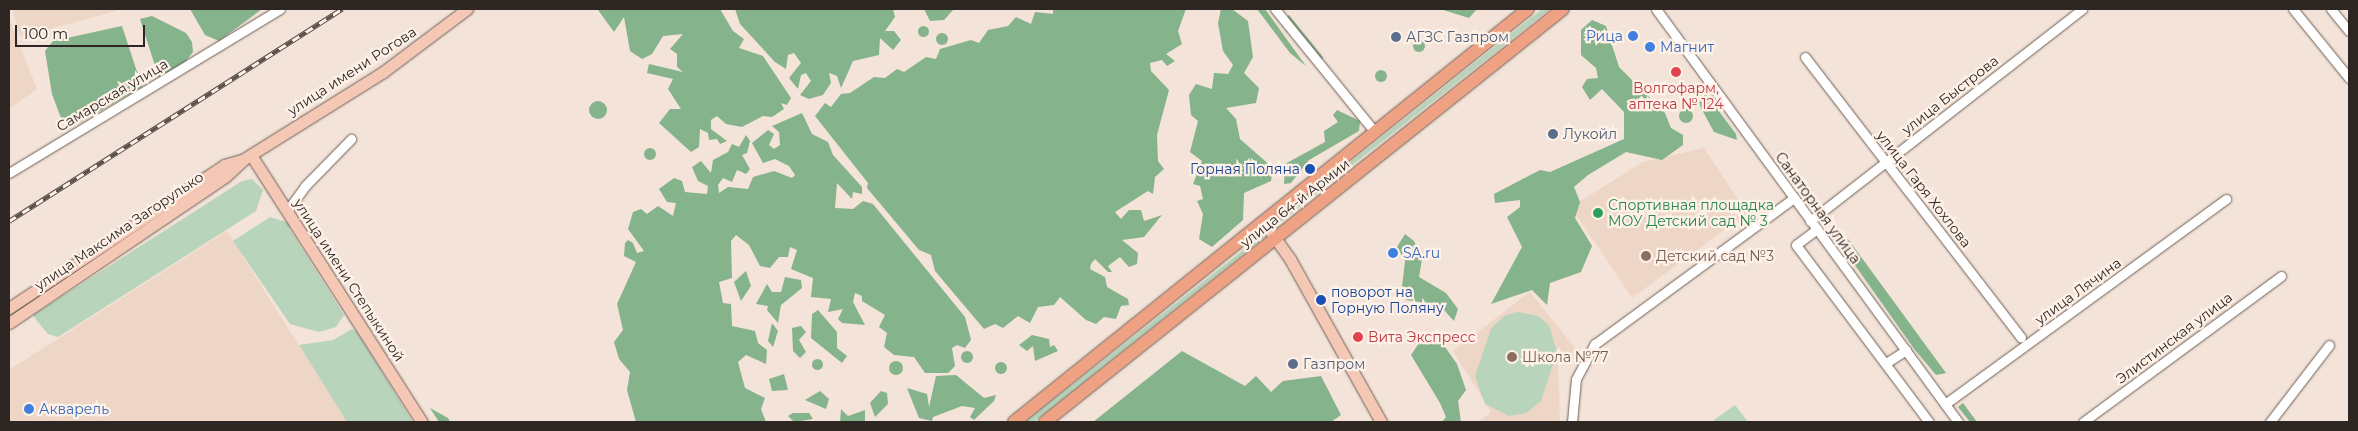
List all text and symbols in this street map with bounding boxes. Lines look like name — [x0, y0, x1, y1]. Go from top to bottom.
scale bar — [18, 15, 148, 47]
street label: улица имени Рогова — [285, 23, 419, 119]
text: 100 m — [23, 24, 68, 43]
place label: Рица — [1586, 28, 1623, 44]
place label: АГЗС Газпром — [1406, 29, 1509, 45]
marker: Рица — [1627, 30, 1639, 42]
marker: АГЗС Газпром — [1390, 31, 1402, 43]
place label: Магнит — [1660, 39, 1714, 55]
marker: Магнит — [1644, 41, 1656, 53]
street label: улица Быстрова — [1898, 52, 2002, 138]
street label: Самарская улица — [53, 55, 171, 135]
marker: Волгофарм, аптека № 124 — [1670, 66, 1682, 78]
place label: Волгофарм, аптека № 124 — [1629, 80, 1723, 112]
place label: Лукойл — [1563, 126, 1617, 142]
street label: улица Гаря Хохлова — [1873, 127, 1975, 251]
marker: Лукойл — [1547, 128, 1559, 140]
street label: Санаторная улица — [1772, 149, 1864, 267]
street label: улица 64-й Армии — [1237, 155, 1353, 251]
place label: Горная Поляна — [1190, 161, 1300, 177]
marker: Горная Поляна — [1304, 163, 1316, 175]
street label: улица Максима Загорулько — [31, 168, 207, 294]
street label: улица имени Степыкиной — [290, 196, 408, 364]
place label: Спортивная площадка МОУ Детский сад № 3 — [1608, 197, 1774, 230]
marker: Спортивная площадка МОУ Детский сад № 3 — [1592, 207, 1604, 219]
place label: SA.ru — [1403, 245, 1440, 261]
marker: SA.ru — [1387, 247, 1399, 259]
place label: Детский сад №3 — [1656, 248, 1774, 264]
marker: Детский сад №3 — [1640, 250, 1652, 262]
street label: улица Лячина — [2032, 254, 2124, 328]
place label: поворот на Горную Поляну — [1331, 284, 1444, 316]
street label: Элистинская улица — [2112, 289, 2236, 387]
marker: поворот на Горную Поляну — [1315, 294, 1327, 306]
place label: Вита Экспресс — [1368, 329, 1476, 345]
marker: Вита Экспресс — [1352, 331, 1364, 343]
place label: Школа №77 — [1522, 349, 1609, 365]
marker: Школа №77 — [1506, 351, 1518, 363]
place label: Газпром — [1303, 356, 1365, 372]
marker: Газпром — [1287, 358, 1299, 370]
place label: Акварель — [39, 401, 109, 417]
marker: Акварель — [23, 403, 35, 415]

